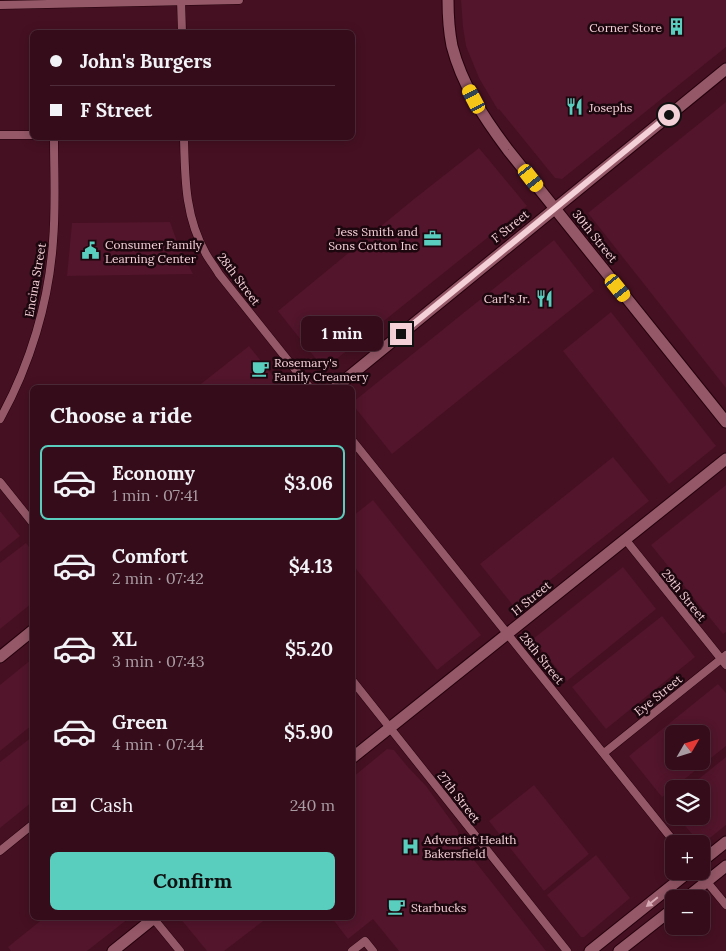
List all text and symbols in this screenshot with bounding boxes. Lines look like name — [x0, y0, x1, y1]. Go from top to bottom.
building icon: Corner Store — [666, 17, 686, 37]
place label: Corner Store — [589, 20, 662, 35]
text: John's Burgers — [80, 49, 212, 73]
car — [460, 82, 487, 116]
restaurant icon: Josephs — [565, 97, 585, 117]
text: F Street — [80, 98, 152, 122]
place label: Josephs — [588, 100, 633, 115]
route start — [658, 104, 680, 126]
car — [515, 162, 546, 194]
street label: F Street — [488, 206, 532, 246]
street label: 30th Street — [569, 207, 621, 266]
place label: Jess Smith and Sons Cotton Inc — [328, 224, 418, 253]
office icon: Jess Smith and Sons Cotton Inc — [422, 228, 442, 248]
place label: Consumer Family Learning Center — [105, 237, 203, 266]
street label: Encina Street — [21, 241, 49, 318]
public building icon: Consumer Family Learning Center — [81, 241, 101, 261]
street label: 28th Street — [214, 250, 264, 309]
car — [602, 272, 633, 304]
restaurant icon: Carl's Jr. — [534, 288, 554, 308]
place label: Carl's Jr. — [484, 291, 530, 306]
callout: 1 min — [301, 316, 384, 352]
text: 1 min — [322, 323, 362, 343]
route end — [390, 323, 412, 345]
place label: Rosemary's Family Creamery — [274, 355, 369, 384]
cafe icon: Rosemary's Family Creamery — [250, 359, 270, 379]
text: Choose a ride — [50, 401, 192, 429]
icon: car — [52, 460, 97, 505]
text: Economy — [112, 461, 195, 485]
text: $3.06 — [284, 471, 333, 495]
text: 1 min · 07:41 — [112, 485, 198, 505]
icon: car — [52, 543, 97, 588]
text: Comfort — [112, 544, 188, 568]
text: $4.13 — [289, 554, 333, 578]
street label: 29th Street — [659, 566, 710, 624]
text: 2 min · 07:42 — [112, 568, 204, 588]
street label: H Street — [508, 577, 554, 618]
icon: car — [52, 626, 97, 671]
text: XL — [112, 627, 137, 651]
street label: 28th Street — [517, 629, 568, 687]
text: $5.20 — [285, 637, 333, 661]
text: 3 min · 07:43 — [112, 651, 205, 671]
street label: Eye Street — [631, 671, 685, 719]
icon: car — [52, 709, 97, 754]
text: Green — [112, 710, 168, 734]
text: $5.90 — [284, 720, 333, 744]
north arrow — [665, 725, 710, 770]
map controls — [665, 725, 710, 935]
text: 4 min · 07:44 — [112, 734, 204, 754]
street label: 27th Street — [434, 768, 484, 826]
button: layers — [665, 780, 710, 825]
icon: cash — [50, 791, 78, 819]
text: Cash — [90, 793, 133, 817]
text: 240 m — [290, 795, 335, 815]
place label: Adventist Health Bakersfield — [423, 832, 517, 861]
button: + — [665, 835, 710, 880]
hospital icon: Adventist Health Bakersfield — [400, 836, 420, 856]
button: Confirm — [50, 852, 335, 910]
button: − — [665, 890, 710, 935]
one-way arrow — [646, 896, 659, 907]
cafe icon: Starbucks — [387, 897, 407, 917]
place label: Starbucks — [411, 900, 467, 915]

